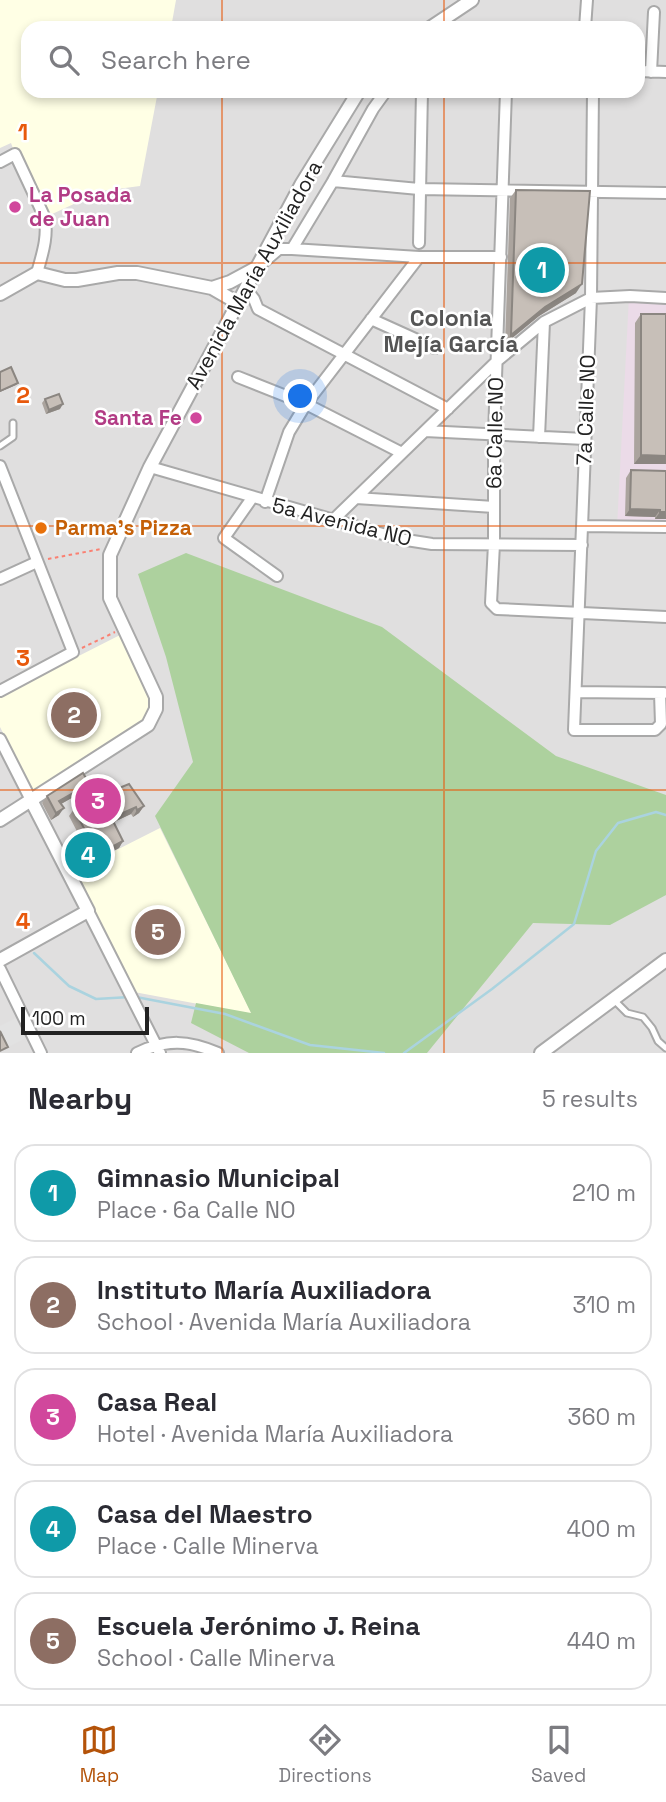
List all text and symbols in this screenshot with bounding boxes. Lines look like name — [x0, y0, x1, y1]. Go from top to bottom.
search box — [21, 21, 645, 98]
icon: search — [45, 41, 83, 79]
text: Search here — [101, 43, 251, 77]
text: 1 — [18, 117, 28, 147]
street label: Avenida María Auxiliadora — [179, 156, 328, 394]
place label: La Posada de Juan — [29, 181, 132, 232]
marker: La Posada de Juan — [7, 199, 23, 215]
pin: 1 — [519, 244, 565, 296]
district label: Colonia Mejía García — [383, 303, 519, 359]
street label: 7a Calle NO — [570, 354, 601, 466]
street label: 6a Calle NO — [480, 377, 509, 489]
your location — [283, 379, 317, 413]
text: 2 — [16, 380, 30, 410]
place label: Santa Fe — [94, 404, 182, 431]
marker: Santa Fe — [188, 410, 204, 426]
street label: 5a Avenida NO — [269, 491, 415, 552]
place label: Parma's Pizza — [55, 514, 192, 541]
marker: Parma's Pizza — [33, 520, 49, 536]
text: 3 — [16, 643, 30, 673]
pin: 2 — [51, 689, 97, 741]
pin: 3 — [75, 775, 121, 827]
pin: 4 — [65, 829, 111, 881]
text: 4 — [16, 906, 31, 936]
pin: 5 — [135, 906, 181, 958]
scale bar — [21, 1004, 149, 1036]
text: 100 m — [32, 1006, 86, 1031]
text: Nearby — [28, 1079, 132, 1118]
text: 5 results — [542, 1084, 638, 1114]
text: Gimnasio Municipal — [97, 1161, 340, 1195]
text: 1 — [48, 1178, 58, 1208]
text: 210 m — [572, 1178, 636, 1208]
text: Place · 6a Calle NO — [97, 1195, 296, 1225]
text: Instituto María Auxiliadora — [97, 1273, 431, 1307]
text: 2 — [46, 1290, 60, 1320]
text: 310 m — [572, 1290, 636, 1320]
text: School · Avenida María Auxiliadora — [97, 1307, 471, 1337]
text: Casa Real — [97, 1385, 217, 1419]
text: 3 — [46, 1402, 60, 1432]
text: 360 m — [568, 1402, 636, 1432]
text: Hotel · Avenida María Auxiliadora — [97, 1419, 453, 1449]
text: Casa del Maestro — [97, 1497, 313, 1531]
text: 4 — [46, 1514, 60, 1544]
text: 400 m — [566, 1514, 636, 1544]
text: Place · Calle Minerva — [97, 1531, 319, 1561]
text: Escuela Jerónimo J. Reina — [97, 1609, 420, 1643]
text: 5 — [46, 1626, 60, 1656]
text: 440 m — [567, 1626, 636, 1656]
text: School · Calle Minerva — [97, 1643, 335, 1673]
tab: Map — [80, 1721, 119, 1788]
tab: Directions — [279, 1721, 372, 1788]
tab: Saved — [531, 1721, 586, 1788]

